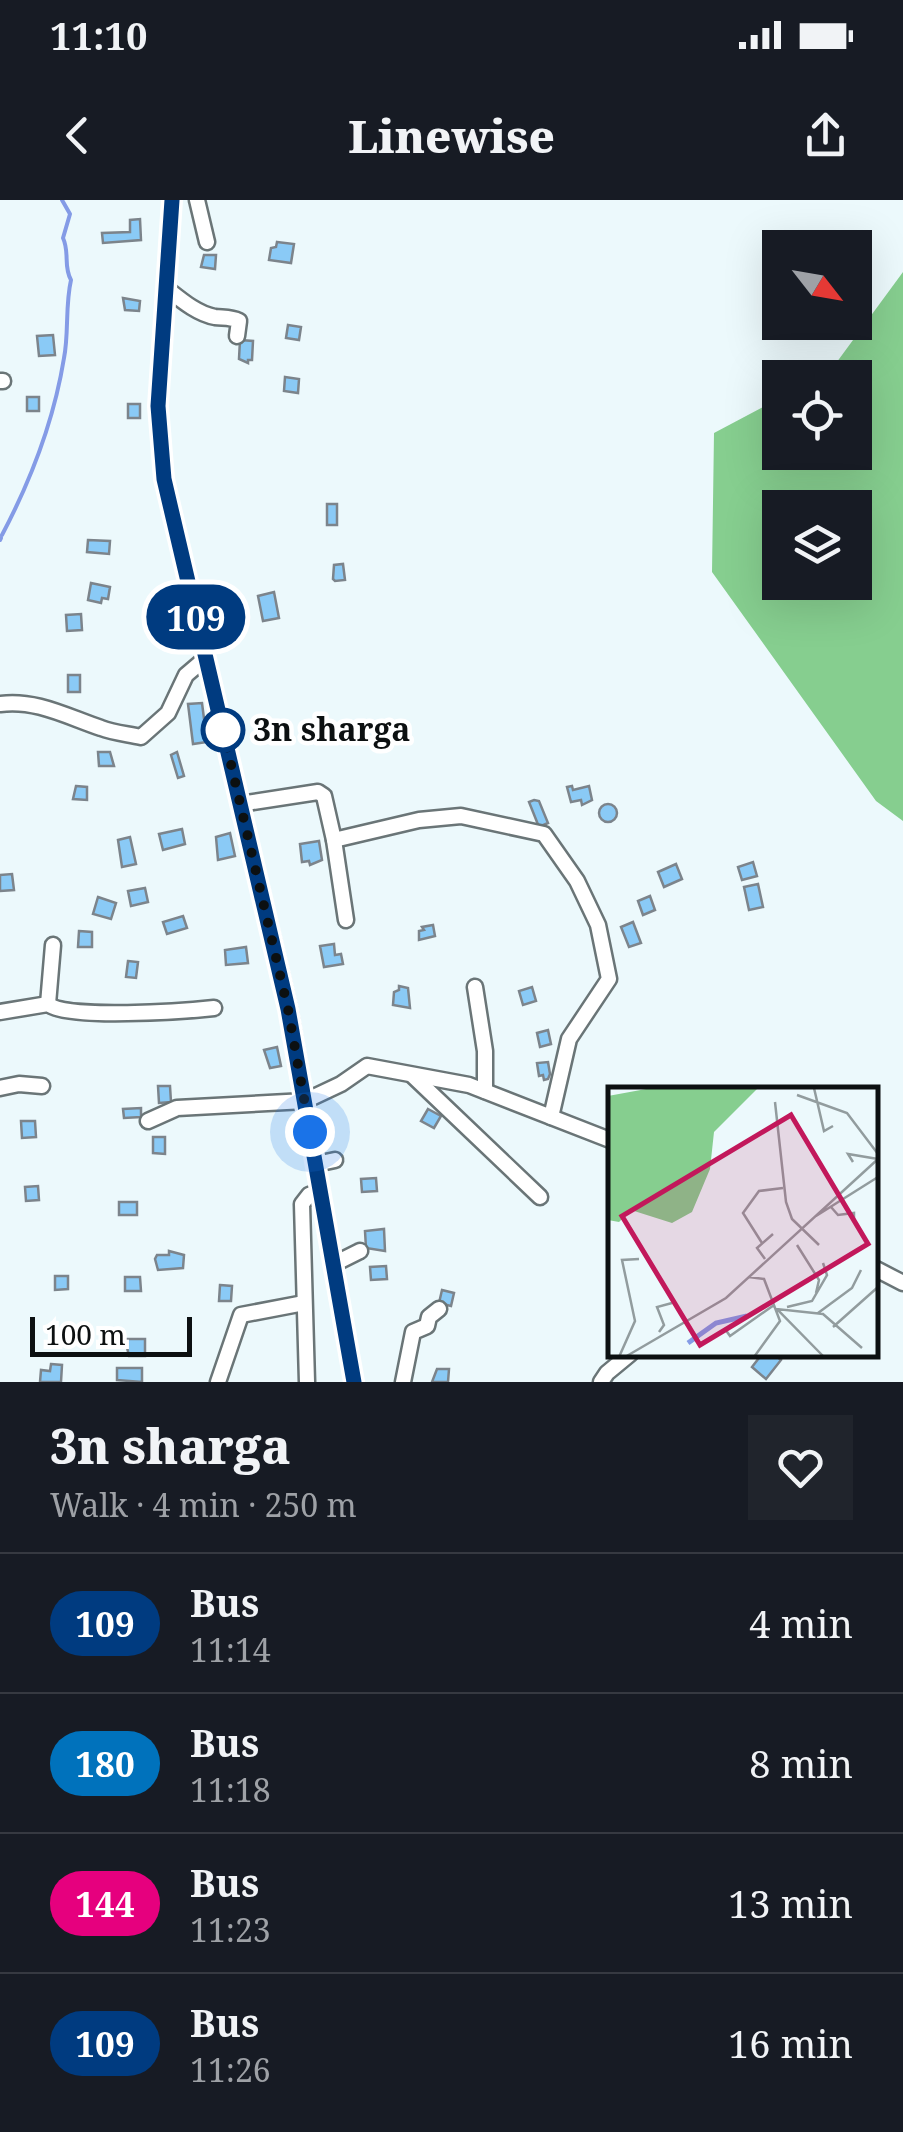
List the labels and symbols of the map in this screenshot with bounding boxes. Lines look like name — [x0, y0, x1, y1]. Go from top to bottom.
north arrow — [762, 230, 872, 340]
line badge: 109 — [138, 584, 254, 650]
place label: 3n sharga — [253, 707, 411, 750]
marker: 3n sharga — [202, 709, 244, 751]
inset map — [608, 1087, 878, 1357]
your location — [285, 1107, 335, 1157]
scale bar — [30, 1312, 192, 1356]

